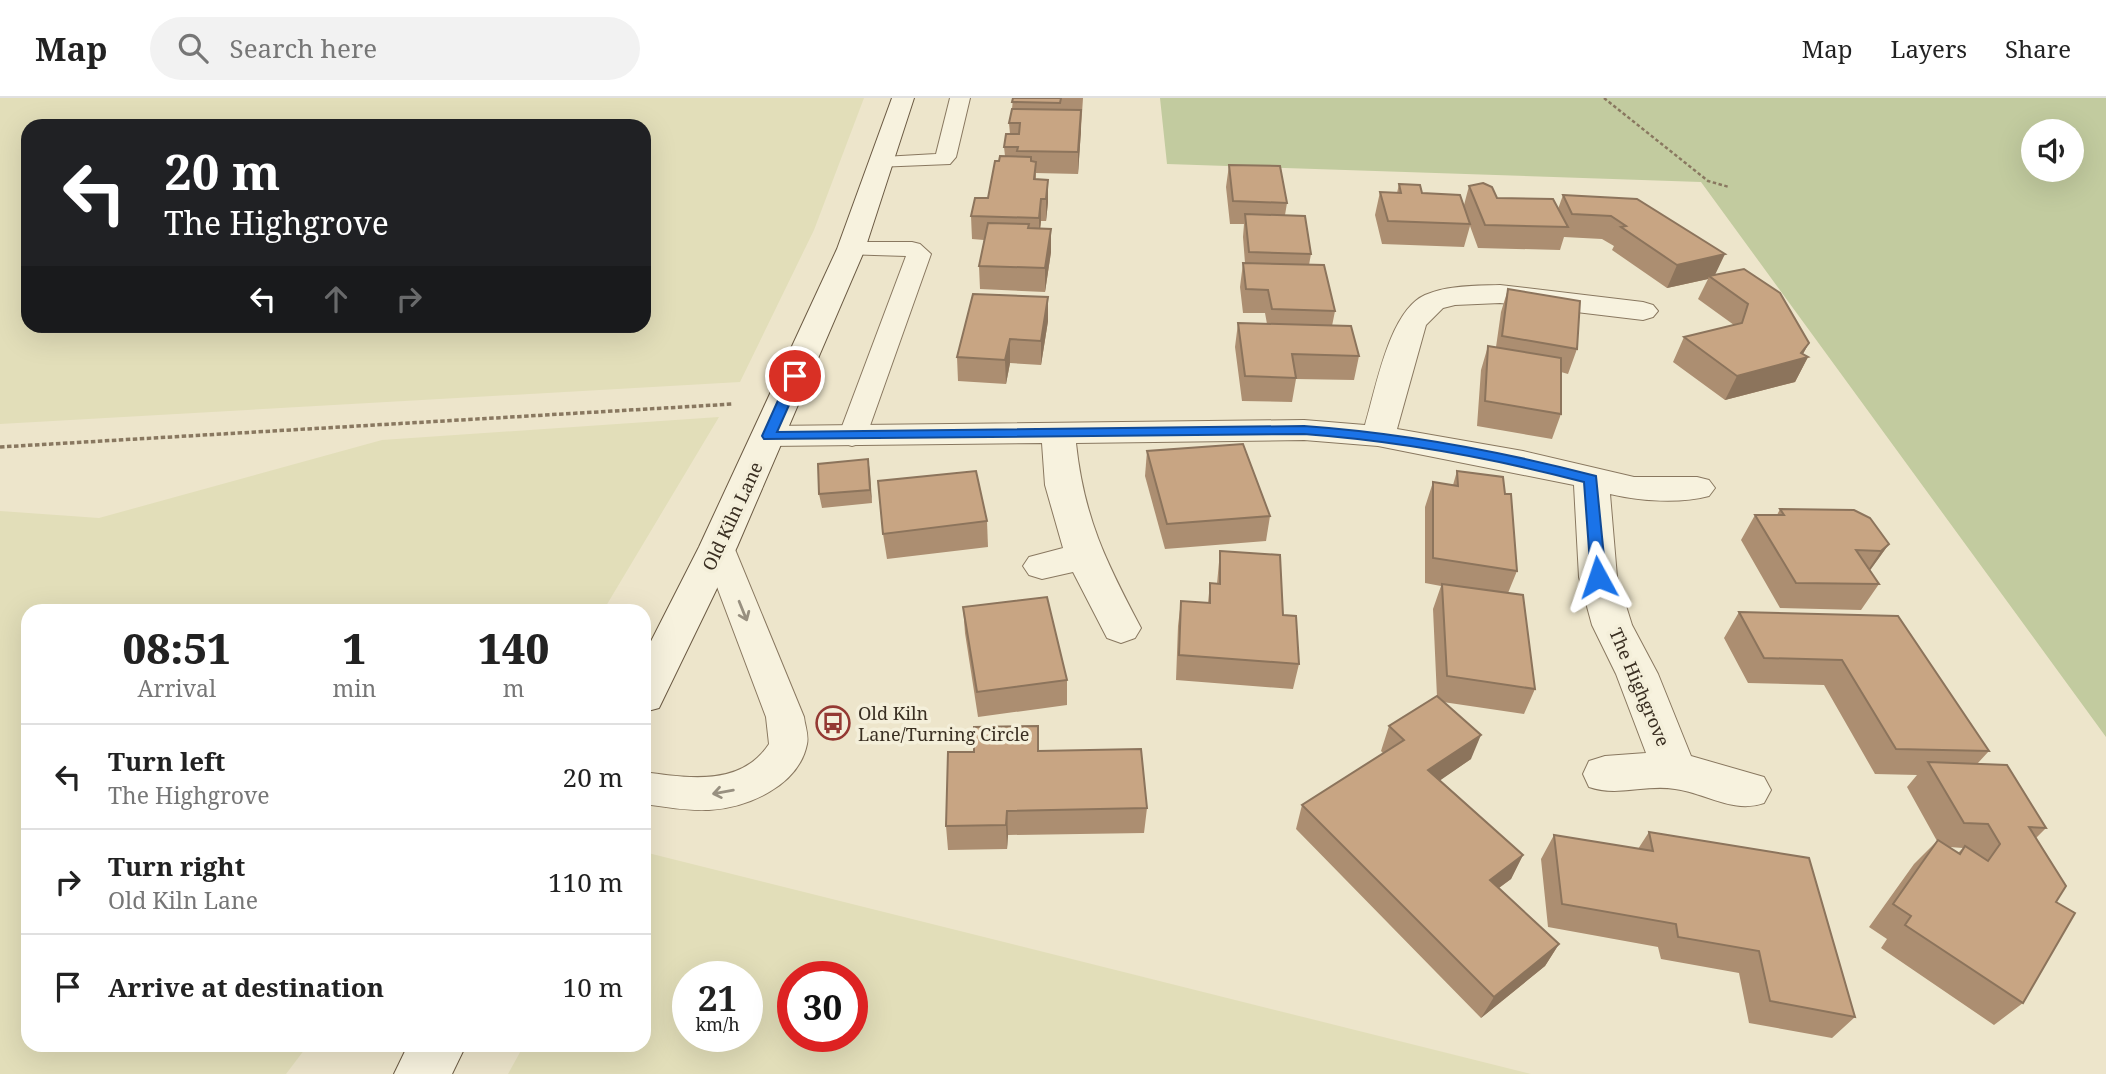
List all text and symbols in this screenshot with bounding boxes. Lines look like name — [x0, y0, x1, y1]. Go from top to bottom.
search box — [150, 17, 640, 80]
text: Map — [35, 26, 108, 71]
icon: search — [174, 29, 212, 67]
text: Search here — [230, 30, 377, 66]
text: Map — [1802, 32, 1853, 65]
text: Layers — [1891, 32, 1967, 65]
text: Share — [2005, 32, 2071, 65]
map controls — [2021, 119, 2084, 182]
button: sound — [2021, 119, 2084, 182]
text: 20 m — [164, 138, 280, 204]
icon: left — [49, 147, 140, 238]
text: The Highgrove — [164, 201, 389, 244]
icon: left — [244, 280, 282, 318]
icon: ahead — [317, 280, 355, 318]
icon: right — [390, 280, 428, 318]
pin — [765, 346, 825, 406]
icon: arrive — [776, 357, 814, 395]
street label: Old Kiln Lane — [696, 458, 768, 574]
position arrow — [1561, 540, 1635, 614]
one-way arrow — [737, 599, 750, 621]
text: 08:51 — [123, 619, 231, 676]
text: 1 — [343, 619, 366, 676]
text: 140 — [478, 619, 549, 676]
street label: The Highgrove — [1604, 624, 1676, 750]
text: Arrival — [137, 672, 216, 704]
text: min — [332, 672, 376, 704]
text: m — [503, 672, 525, 704]
place label: Old Kiln Lane/Turning Circle — [858, 701, 1029, 746]
bus stop icon: Old Kiln Lane/Turning Circle — [814, 704, 852, 742]
text: Turn left — [108, 743, 225, 779]
icon: left — [49, 758, 87, 796]
text: 20 m — [563, 759, 623, 795]
text: The Highgrove — [108, 779, 270, 811]
one-way arrow — [712, 785, 735, 799]
text: Turn right — [108, 848, 245, 884]
icon: right — [49, 863, 87, 901]
text: 110 m — [548, 864, 623, 900]
text: Old Kiln Lane — [108, 884, 258, 916]
speed limit sign: 30 — [777, 961, 868, 1052]
icon: arrive — [49, 968, 87, 1006]
text: Arrive at destination — [108, 969, 384, 1005]
text: 10 m — [563, 969, 623, 1005]
text: 21 — [698, 974, 737, 1021]
text: km/h — [695, 1012, 740, 1036]

